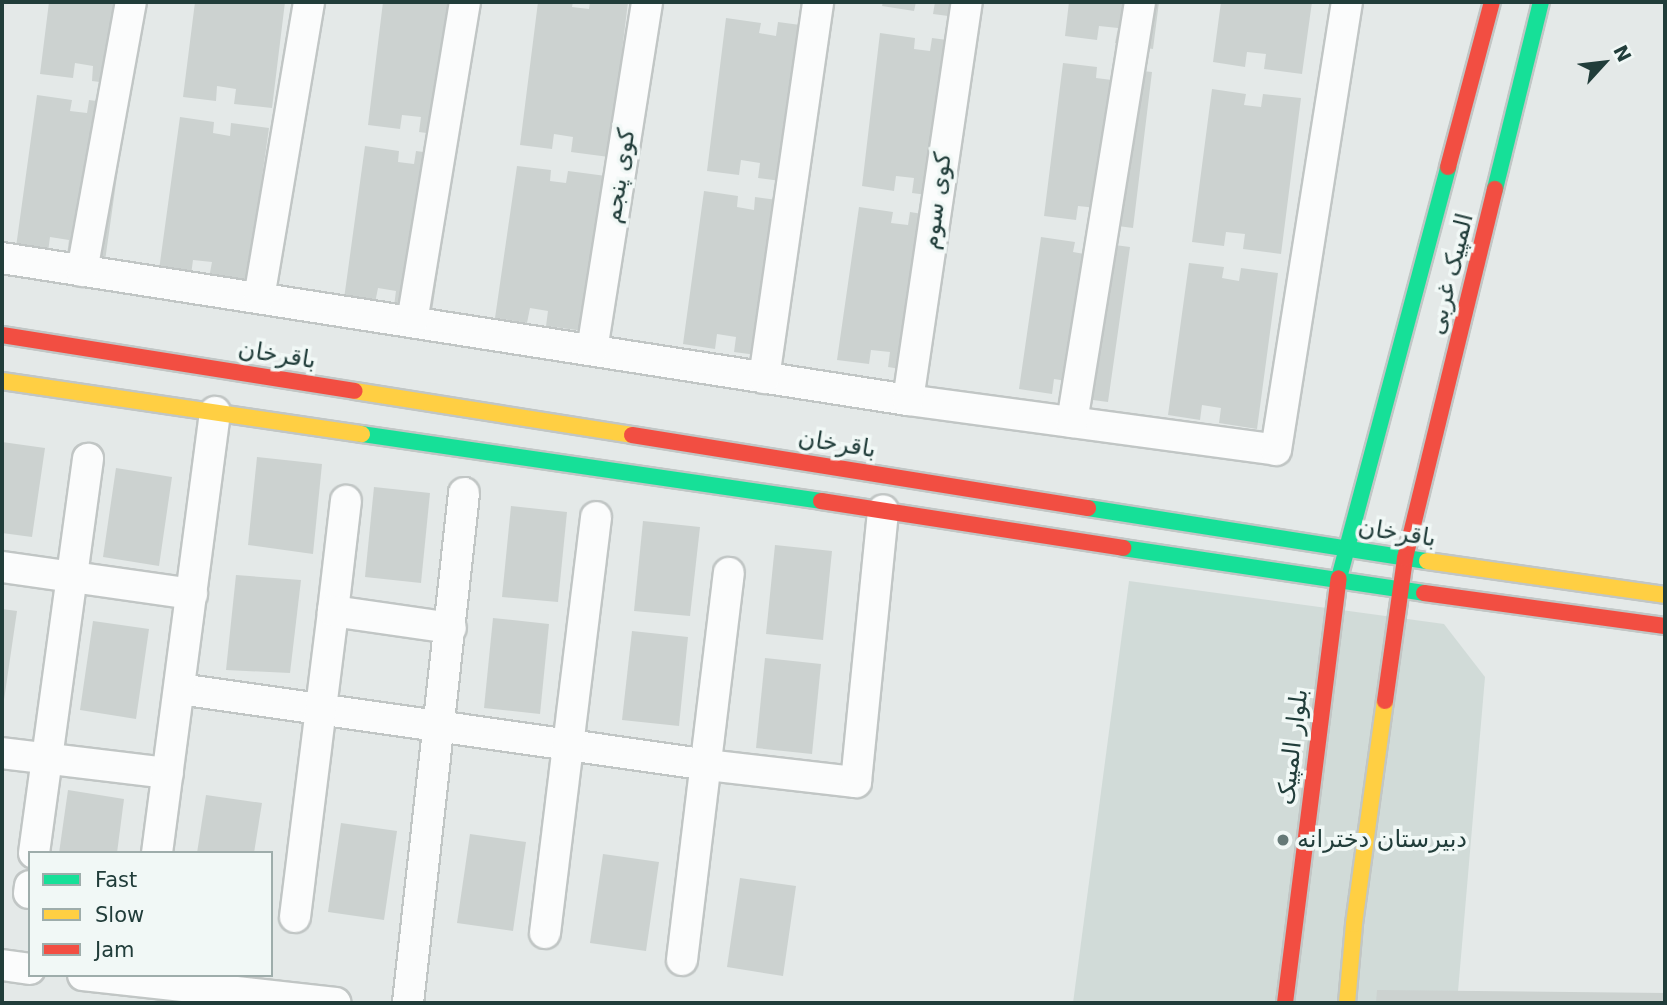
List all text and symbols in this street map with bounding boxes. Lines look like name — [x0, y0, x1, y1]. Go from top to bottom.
north arrow — [1569, 28, 1639, 98]
text: N — [1609, 41, 1636, 66]
street label: کوی پنجم — [598, 127, 642, 225]
street label: کوی سوم — [916, 151, 958, 251]
street label: المپیک غربی — [1422, 210, 1480, 338]
street label: باقرخان — [236, 335, 318, 375]
street label: باقرخان — [796, 424, 878, 464]
street label: باقرخان — [1356, 513, 1438, 553]
street label: بلوار المپیک — [1272, 687, 1314, 807]
place label: دبیرستان دخترانه — [1297, 826, 1467, 854]
marker: دبیرستان دخترانه — [1275, 832, 1291, 848]
legend — [28, 851, 273, 977]
text: Fast — [95, 868, 137, 892]
text: Slow — [95, 903, 144, 927]
text: Jam — [95, 938, 135, 962]

